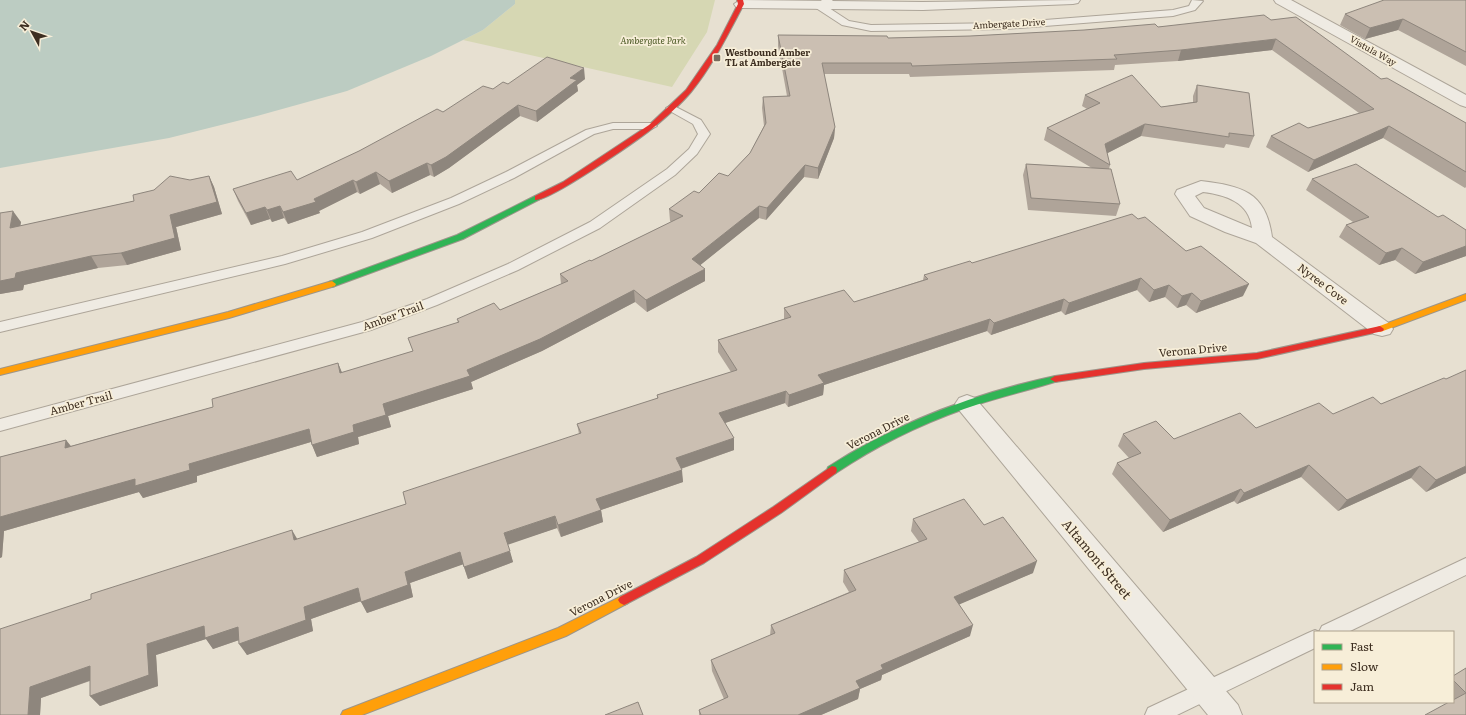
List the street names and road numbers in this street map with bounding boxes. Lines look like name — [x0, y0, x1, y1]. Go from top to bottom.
street label: Ambergate Drive — [972, 14, 1046, 32]
street label: Vistula Way — [1348, 31, 1400, 69]
street label: Nyree Cove — [1295, 259, 1352, 308]
street label: Amber Trail — [360, 296, 426, 334]
street label: Verona Drive — [1158, 338, 1228, 360]
street label: Amber Trail — [48, 386, 114, 418]
street label: Verona Drive — [843, 407, 912, 453]
street label: Altamont Street — [1058, 515, 1137, 603]
street label: Verona Drive — [566, 574, 635, 620]

